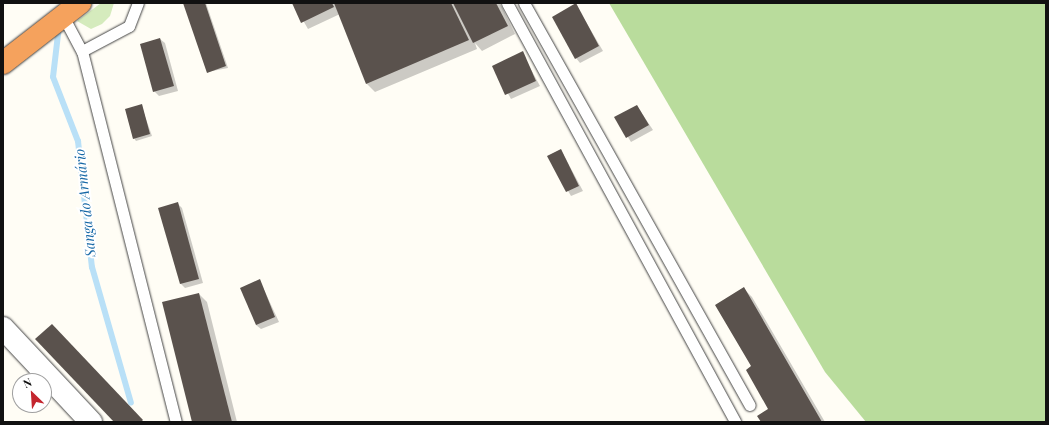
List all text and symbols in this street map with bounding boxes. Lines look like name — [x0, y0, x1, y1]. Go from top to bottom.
water label: Sanga do Armário — [71, 148, 99, 258]
north arrow — [12, 373, 52, 413]
text: N — [20, 374, 34, 391]

